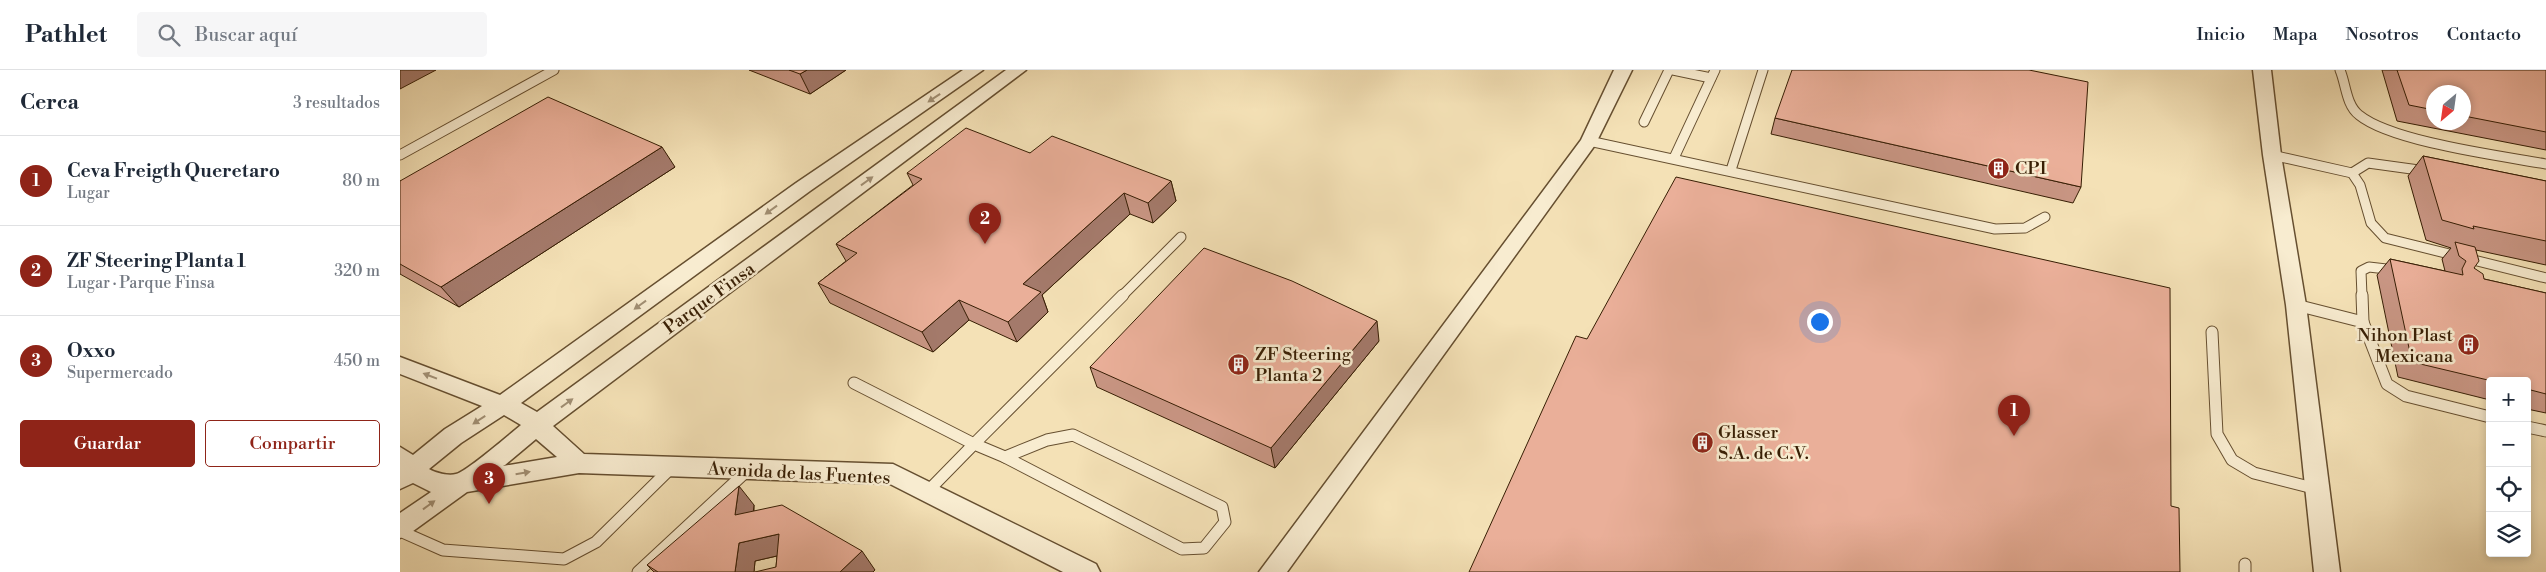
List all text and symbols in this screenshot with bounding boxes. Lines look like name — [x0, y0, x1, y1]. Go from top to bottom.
search box — [137, 12, 487, 57]
text: Pathlet — [25, 20, 107, 50]
icon: search — [155, 21, 183, 49]
text: Buscar aquí — [195, 23, 297, 47]
text: Inicio — [2196, 23, 2245, 46]
text: Mapa — [2273, 23, 2318, 46]
text: Nosotros — [2346, 23, 2419, 46]
text: Contacto — [2447, 23, 2521, 46]
north arrow — [2426, 85, 2471, 130]
text: Cerca — [20, 90, 79, 116]
text: 3 resultados — [293, 93, 380, 113]
one-way arrow — [927, 93, 941, 103]
building icon: CPI — [1987, 156, 2011, 180]
place label: CPI — [2015, 157, 2047, 180]
text: Ceva Freigth Queretaro — [67, 159, 280, 183]
text: 1 — [32, 171, 40, 191]
text: 80 m — [342, 171, 380, 191]
one-way arrow — [860, 176, 873, 187]
text: Lugar — [67, 183, 110, 203]
pin: 2 — [969, 203, 1001, 244]
one-way arrow — [764, 205, 778, 215]
text: ZF Steering Planta 1 — [67, 249, 246, 273]
street label: Parque Finsa — [659, 257, 760, 339]
text: 2 — [31, 261, 41, 281]
text: 320 m — [334, 261, 380, 281]
text: Lugar · Parque Finsa — [67, 273, 215, 293]
one-way arrow — [633, 300, 647, 310]
your location — [1807, 309, 1833, 335]
place label: Nihon Plast Mexicana — [2357, 324, 2454, 368]
building icon: Nihon Plast Mexicana — [2457, 333, 2481, 357]
text: Oxxo — [67, 339, 115, 363]
place label: ZF Steering Planta 2 — [1255, 343, 1352, 387]
text: 3 — [31, 351, 41, 371]
text: 450 m — [334, 351, 380, 371]
building icon: ZF Steering Planta 2 — [1227, 352, 1251, 376]
text: Supermercado — [67, 363, 173, 383]
one-way arrow — [422, 372, 437, 379]
map controls — [2486, 377, 2531, 557]
button: + — [2486, 377, 2531, 422]
pin: 1 — [1998, 395, 2030, 436]
one-way arrow — [560, 398, 574, 408]
one-way arrow — [472, 415, 485, 424]
button: Guardar — [20, 420, 195, 467]
button: Compartir — [205, 420, 380, 467]
place label: Glasser S.A. de C.V. — [1718, 421, 1809, 465]
button: − — [2486, 422, 2531, 467]
building icon: Glasser S.A. de C.V. — [1690, 430, 1714, 454]
street label: Avenida de las Fuentes — [706, 457, 891, 490]
pin: 3 — [473, 463, 505, 504]
button: locate — [2486, 467, 2531, 512]
one-way arrow — [516, 468, 532, 476]
one-way arrow — [422, 500, 435, 511]
button: layers — [2486, 512, 2531, 557]

